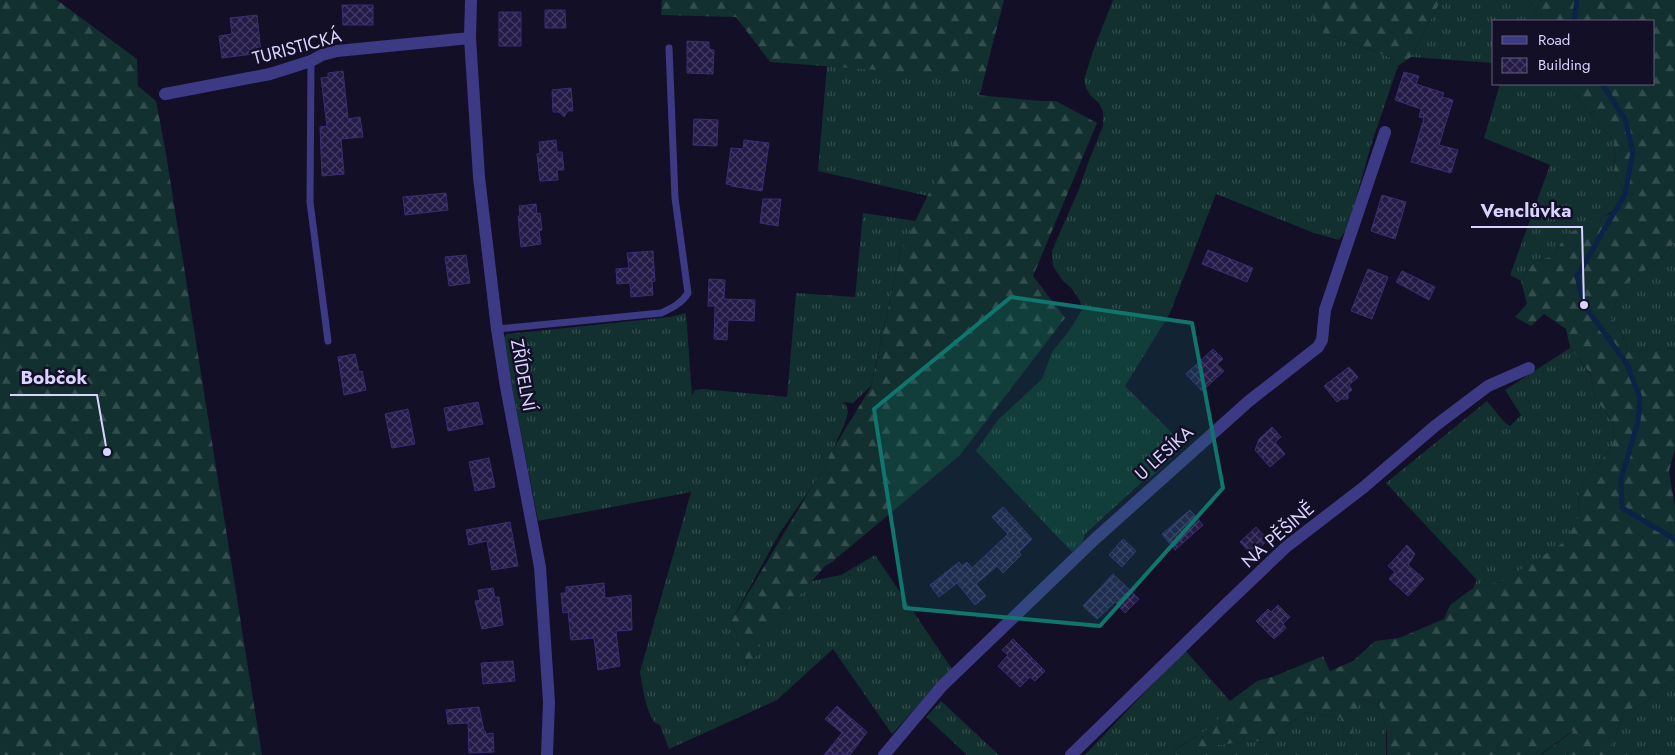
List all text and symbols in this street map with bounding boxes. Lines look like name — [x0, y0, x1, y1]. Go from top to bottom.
legend — [1492, 20, 1655, 85]
street label: TURISTICKÁ — [250, 23, 345, 71]
text: Road — [1538, 29, 1570, 51]
text: Building — [1538, 54, 1590, 76]
callout: Venclůvka — [1471, 193, 1582, 227]
text: Venclůvka — [1480, 197, 1571, 224]
street label: ZŘÍDELNÍ — [504, 337, 542, 414]
callout: Bobčok — [10, 361, 97, 395]
text: Bobčok — [20, 364, 88, 391]
street label: U LESÍKA — [1129, 420, 1199, 486]
street label: NA PĚŠINĚ — [1236, 496, 1320, 574]

